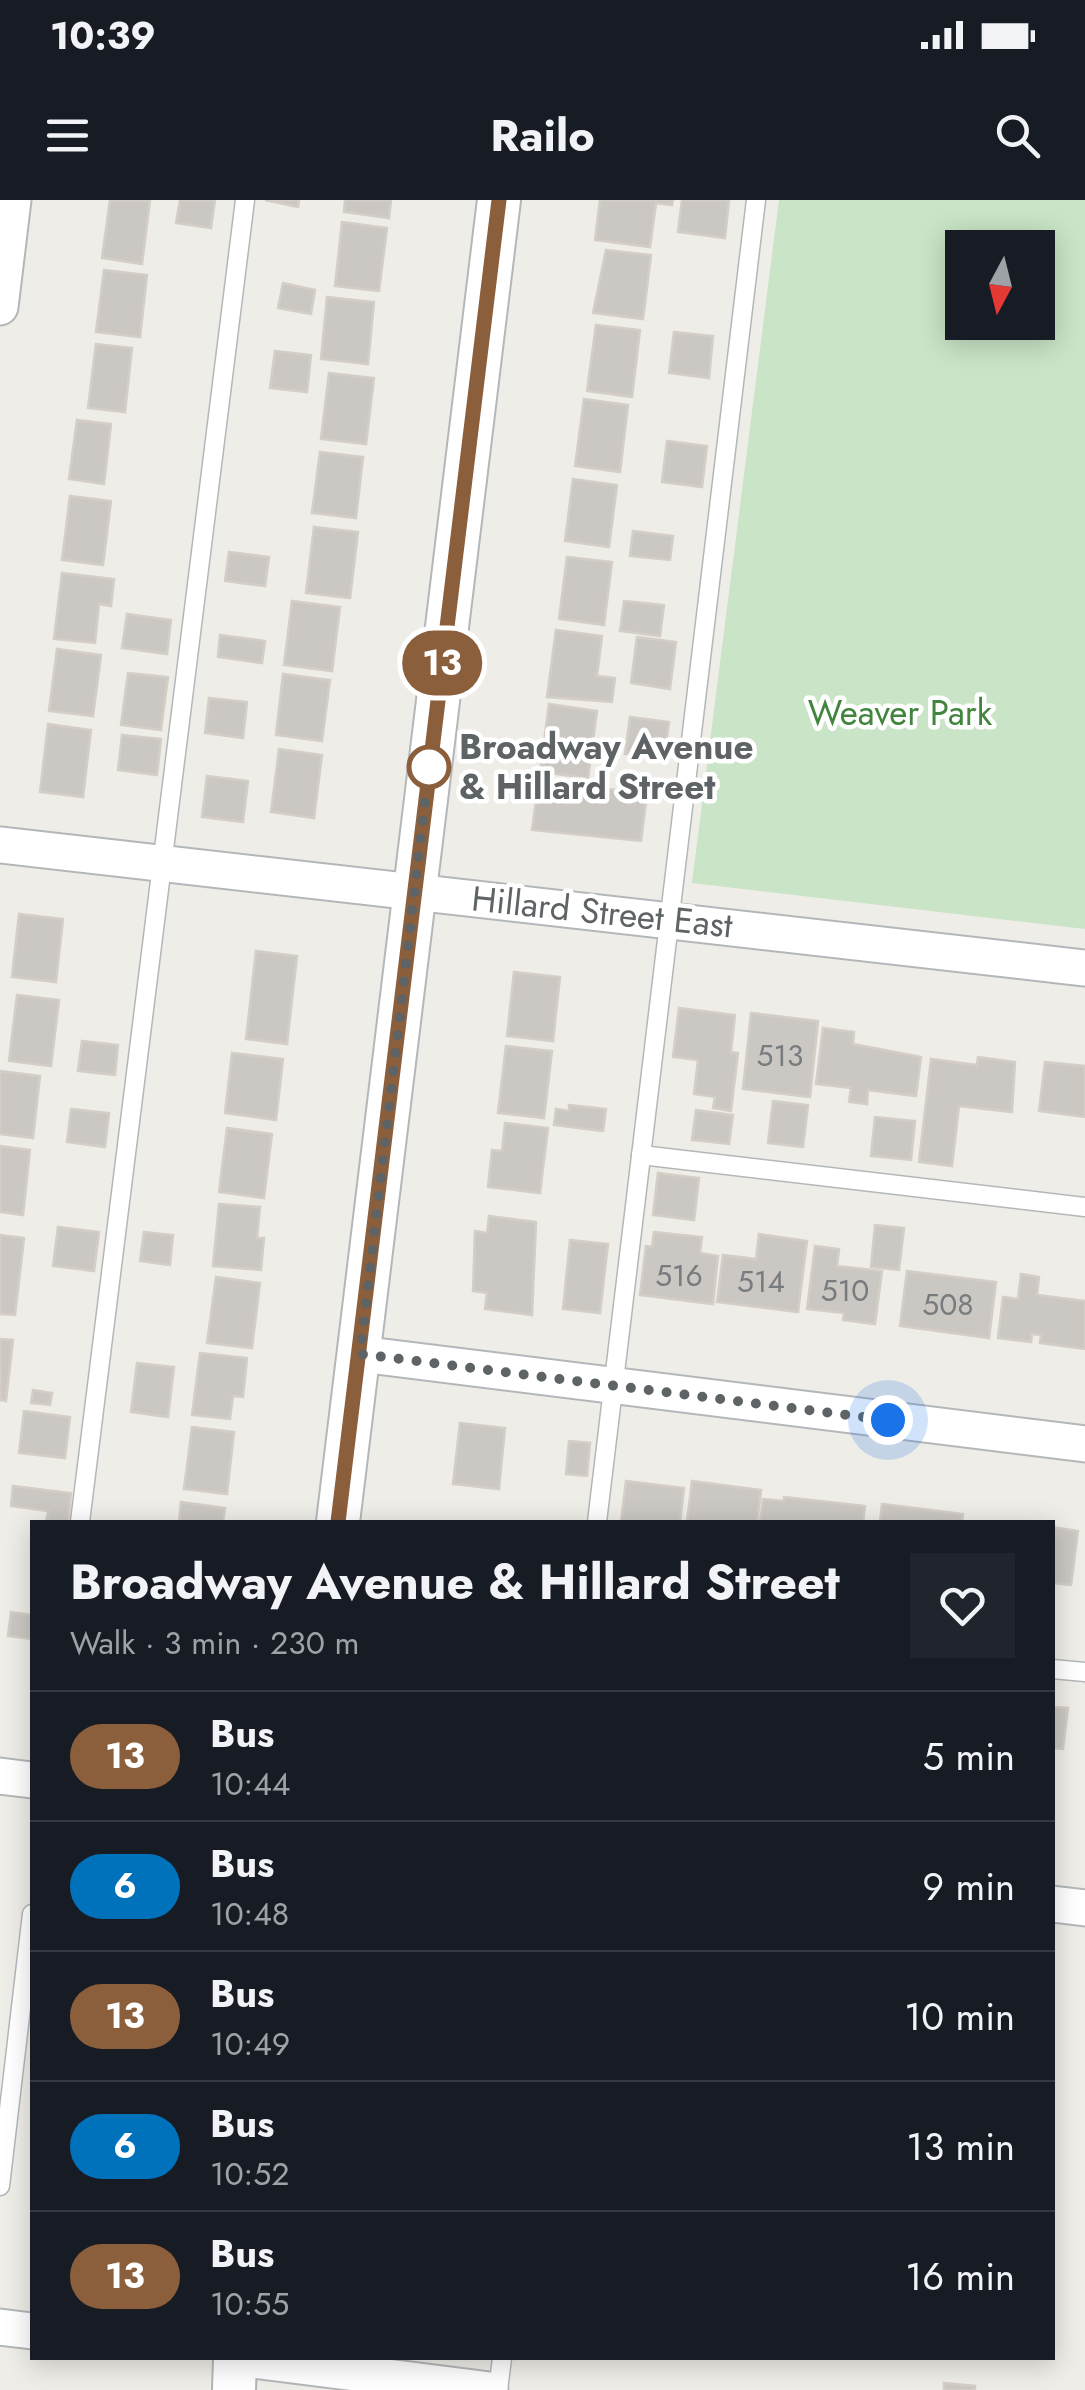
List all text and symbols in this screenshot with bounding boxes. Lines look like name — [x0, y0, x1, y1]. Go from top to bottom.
text: 10:39 — [50, 8, 156, 63]
text: Railo — [490, 103, 595, 168]
icon: menu — [40, 108, 95, 163]
icon: search — [990, 108, 1045, 163]
north arrow — [945, 230, 1055, 340]
map controls — [945, 230, 1055, 340]
line badge: 13 — [397, 630, 487, 696]
text: 13 — [422, 638, 462, 688]
park label: Weaver Park — [808, 688, 993, 738]
place label: Broadway Avenue & Hillard Street — [459, 722, 754, 812]
marker: Broadway Avenue & Hillard Street — [408, 746, 450, 788]
street label: Hillard Street East — [469, 873, 736, 951]
house number: 513 — [757, 1034, 803, 1077]
house number: 516 — [655, 1254, 703, 1297]
house number: 514 — [737, 1260, 785, 1303]
house number: 510 — [821, 1269, 869, 1312]
house number: 508 — [922, 1283, 974, 1326]
your location — [863, 1395, 913, 1445]
text: Broadway Avenue & Hillard Street — [70, 1548, 840, 1617]
button: heart — [910, 1553, 1015, 1658]
text: Walk · 3 min · 230 m — [70, 1620, 360, 1666]
text: Bus — [210, 1706, 274, 1761]
text: 5 min — [923, 1729, 1015, 1784]
text: 13 — [105, 1731, 145, 1781]
text: 10:44 — [210, 1761, 291, 1807]
text: Bus — [210, 1836, 274, 1891]
text: 9 min — [922, 1859, 1015, 1914]
text: 6 — [113, 1861, 137, 1911]
text: 10:48 — [210, 1891, 289, 1937]
text: Bus — [210, 1966, 274, 2021]
text: 10 min — [904, 1989, 1015, 2044]
text: 13 — [105, 1991, 145, 2041]
text: 10:49 — [210, 2021, 290, 2067]
text: Bus — [210, 2096, 274, 2151]
text: 13 min — [906, 2119, 1015, 2174]
text: 6 — [113, 2121, 137, 2171]
text: 10:52 — [210, 2151, 289, 2197]
text: Bus — [210, 2226, 274, 2281]
text: 16 min — [905, 2249, 1015, 2304]
text: 13 — [105, 2251, 145, 2301]
text: 10:55 — [210, 2281, 289, 2327]

